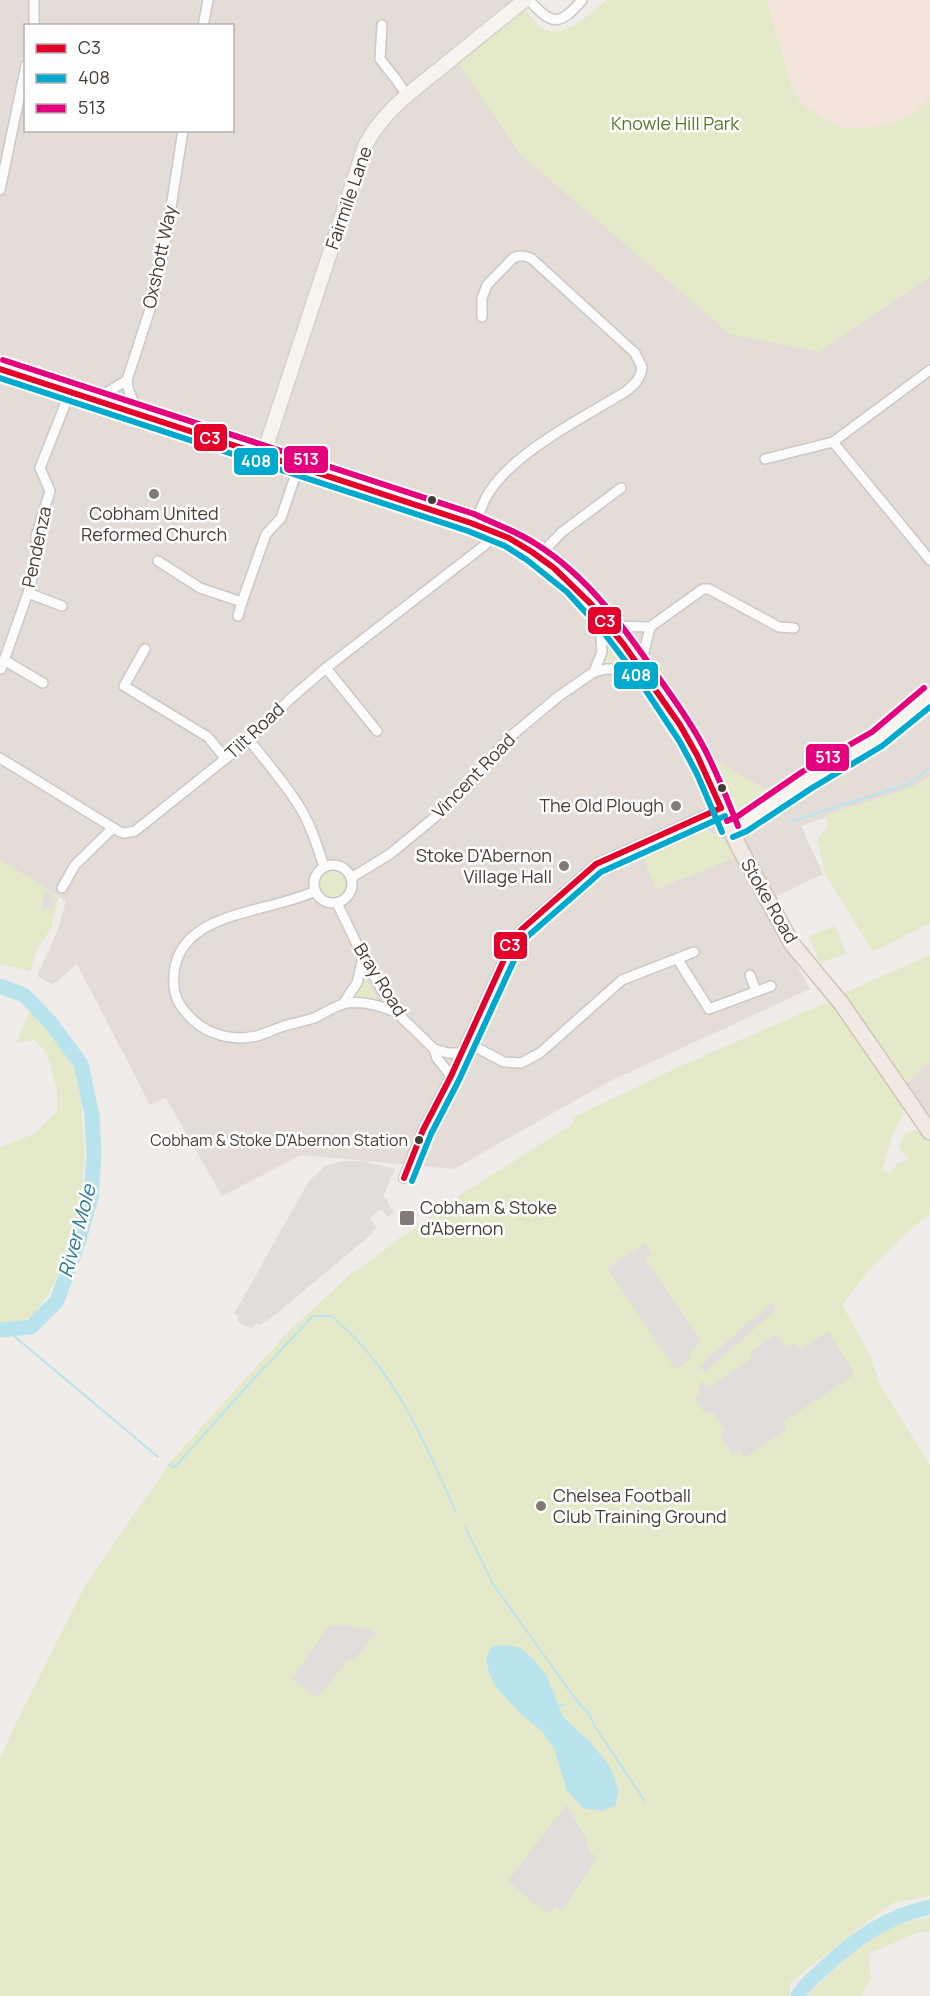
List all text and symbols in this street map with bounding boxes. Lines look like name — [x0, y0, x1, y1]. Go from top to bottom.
legend — [24, 24, 234, 132]
text: C3 — [78, 35, 101, 59]
text: 408 — [78, 65, 110, 89]
text: 513 — [78, 95, 105, 119]
park label: Knowle Hill Park — [611, 111, 740, 135]
street label: Fairmile Lane — [319, 143, 377, 252]
street label: Oxshott Way — [136, 203, 182, 311]
line badge: C3 — [193, 423, 228, 452]
text: C3 — [199, 427, 221, 449]
line badge: 513 — [283, 445, 329, 474]
line badge: 408 — [233, 447, 279, 476]
text: 513 — [293, 448, 319, 470]
text: 408 — [241, 450, 271, 472]
marker: Cobham United Reformed Church — [147, 487, 161, 501]
unlabelled marker — [426, 494, 438, 506]
place label: Cobham United Reformed Church — [81, 501, 227, 546]
street label: Pendenza — [16, 504, 56, 590]
line badge: C3 — [587, 606, 622, 635]
text: C3 — [594, 610, 616, 632]
line badge: 408 — [613, 661, 659, 690]
text: 408 — [621, 664, 651, 686]
street label: Tilt Road — [220, 697, 289, 764]
street label: Vincent Road — [427, 728, 520, 823]
line badge: 513 — [805, 743, 850, 772]
text: 513 — [815, 746, 841, 768]
unlabelled marker — [716, 782, 728, 794]
place label: The Old Plough — [539, 793, 664, 817]
marker: The Old Plough — [669, 799, 683, 813]
place label: Stoke D'Abernon Village Hall — [416, 843, 552, 888]
street label: Stoke Road — [736, 854, 804, 947]
marker: Stoke D'Abernon Village Hall — [557, 859, 571, 873]
line badge: C3 — [493, 931, 528, 960]
text: C3 — [499, 934, 521, 956]
street label: Bray Road — [349, 938, 413, 1021]
place label: Cobham & Stoke D'Abernon Station — [150, 1129, 408, 1151]
marker: Cobham & Stoke D'Abernon Station — [413, 1134, 425, 1146]
water label: River Mole — [51, 1180, 102, 1280]
place label: Cobham & Stoke d'Abernon — [420, 1195, 557, 1240]
marker: Cobham & Stoke d'Abernon — [398, 1209, 416, 1227]
place label: Chelsea Football Club Training Ground — [553, 1483, 727, 1528]
marker: Chelsea Football Club Training Ground — [534, 1499, 548, 1513]

